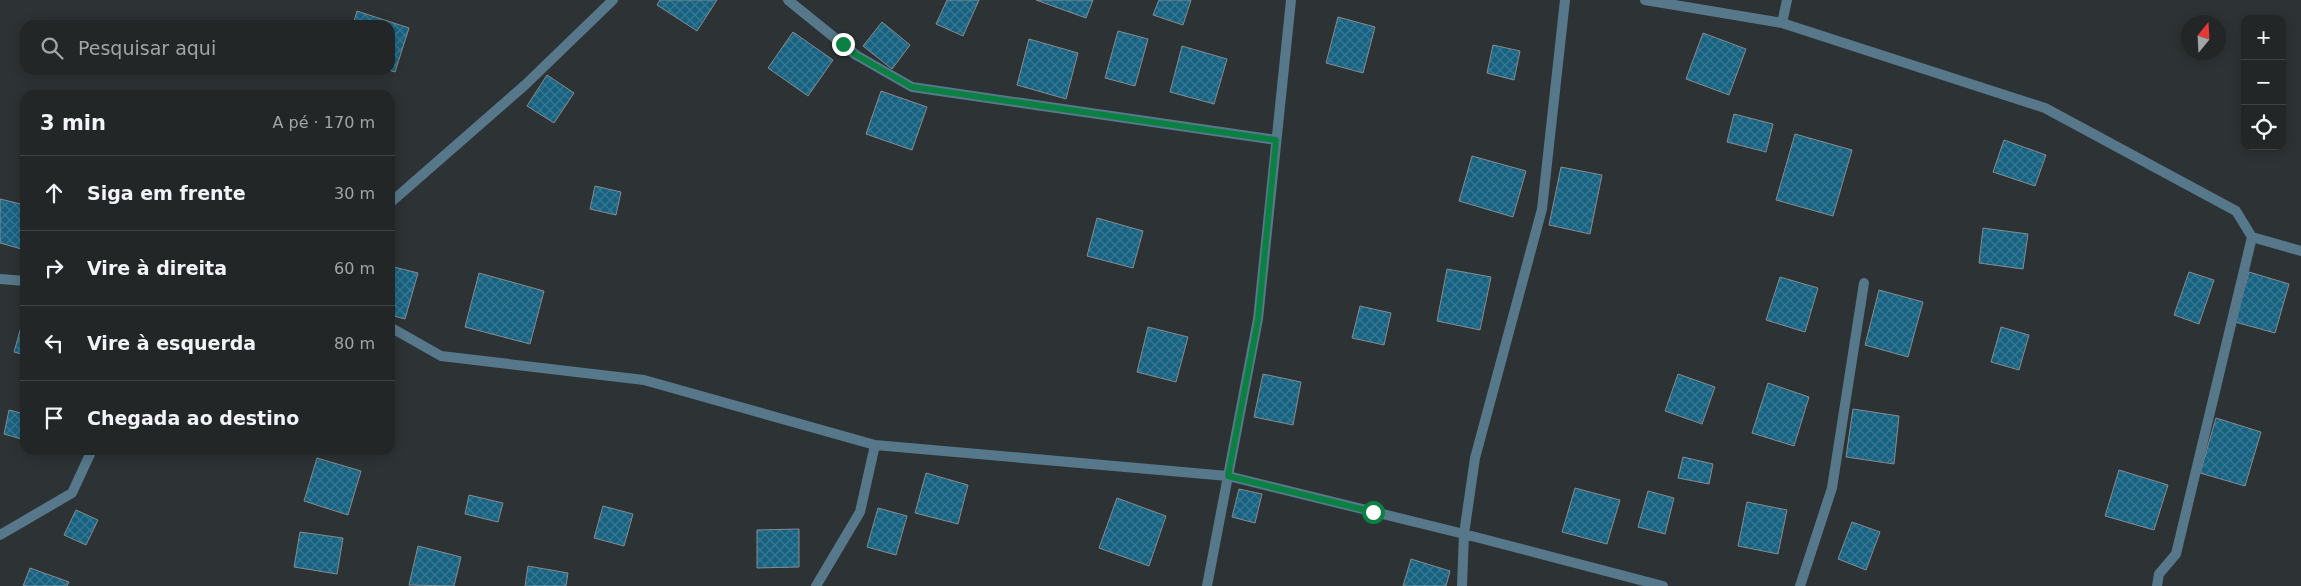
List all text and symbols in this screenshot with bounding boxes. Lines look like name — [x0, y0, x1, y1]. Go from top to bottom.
north arrow — [2181, 15, 2226, 60]
map controls — [2241, 15, 2286, 150]
button: + — [2241, 15, 2286, 60]
search box — [20, 20, 395, 75]
route end — [832, 33, 855, 56]
icon: search — [38, 34, 66, 62]
text: Pesquisar aqui — [78, 37, 216, 59]
button: − — [2241, 60, 2286, 105]
button: locate — [2241, 105, 2286, 150]
text: 3 min — [40, 111, 106, 135]
text: A pé · 170 m — [273, 113, 375, 132]
icon: ahead — [40, 179, 68, 207]
text: Siga em frente — [87, 182, 246, 204]
text: 30 m — [334, 184, 375, 203]
icon: right — [40, 254, 68, 282]
text: Vire à direita — [87, 257, 227, 279]
text: 60 m — [334, 259, 375, 278]
icon: left — [40, 329, 68, 357]
text: Vire à esquerda — [87, 332, 256, 354]
text: 80 m — [334, 334, 375, 353]
icon: arrive — [40, 404, 68, 432]
text: Chegada ao destino — [87, 407, 299, 429]
route start — [1362, 501, 1385, 524]

